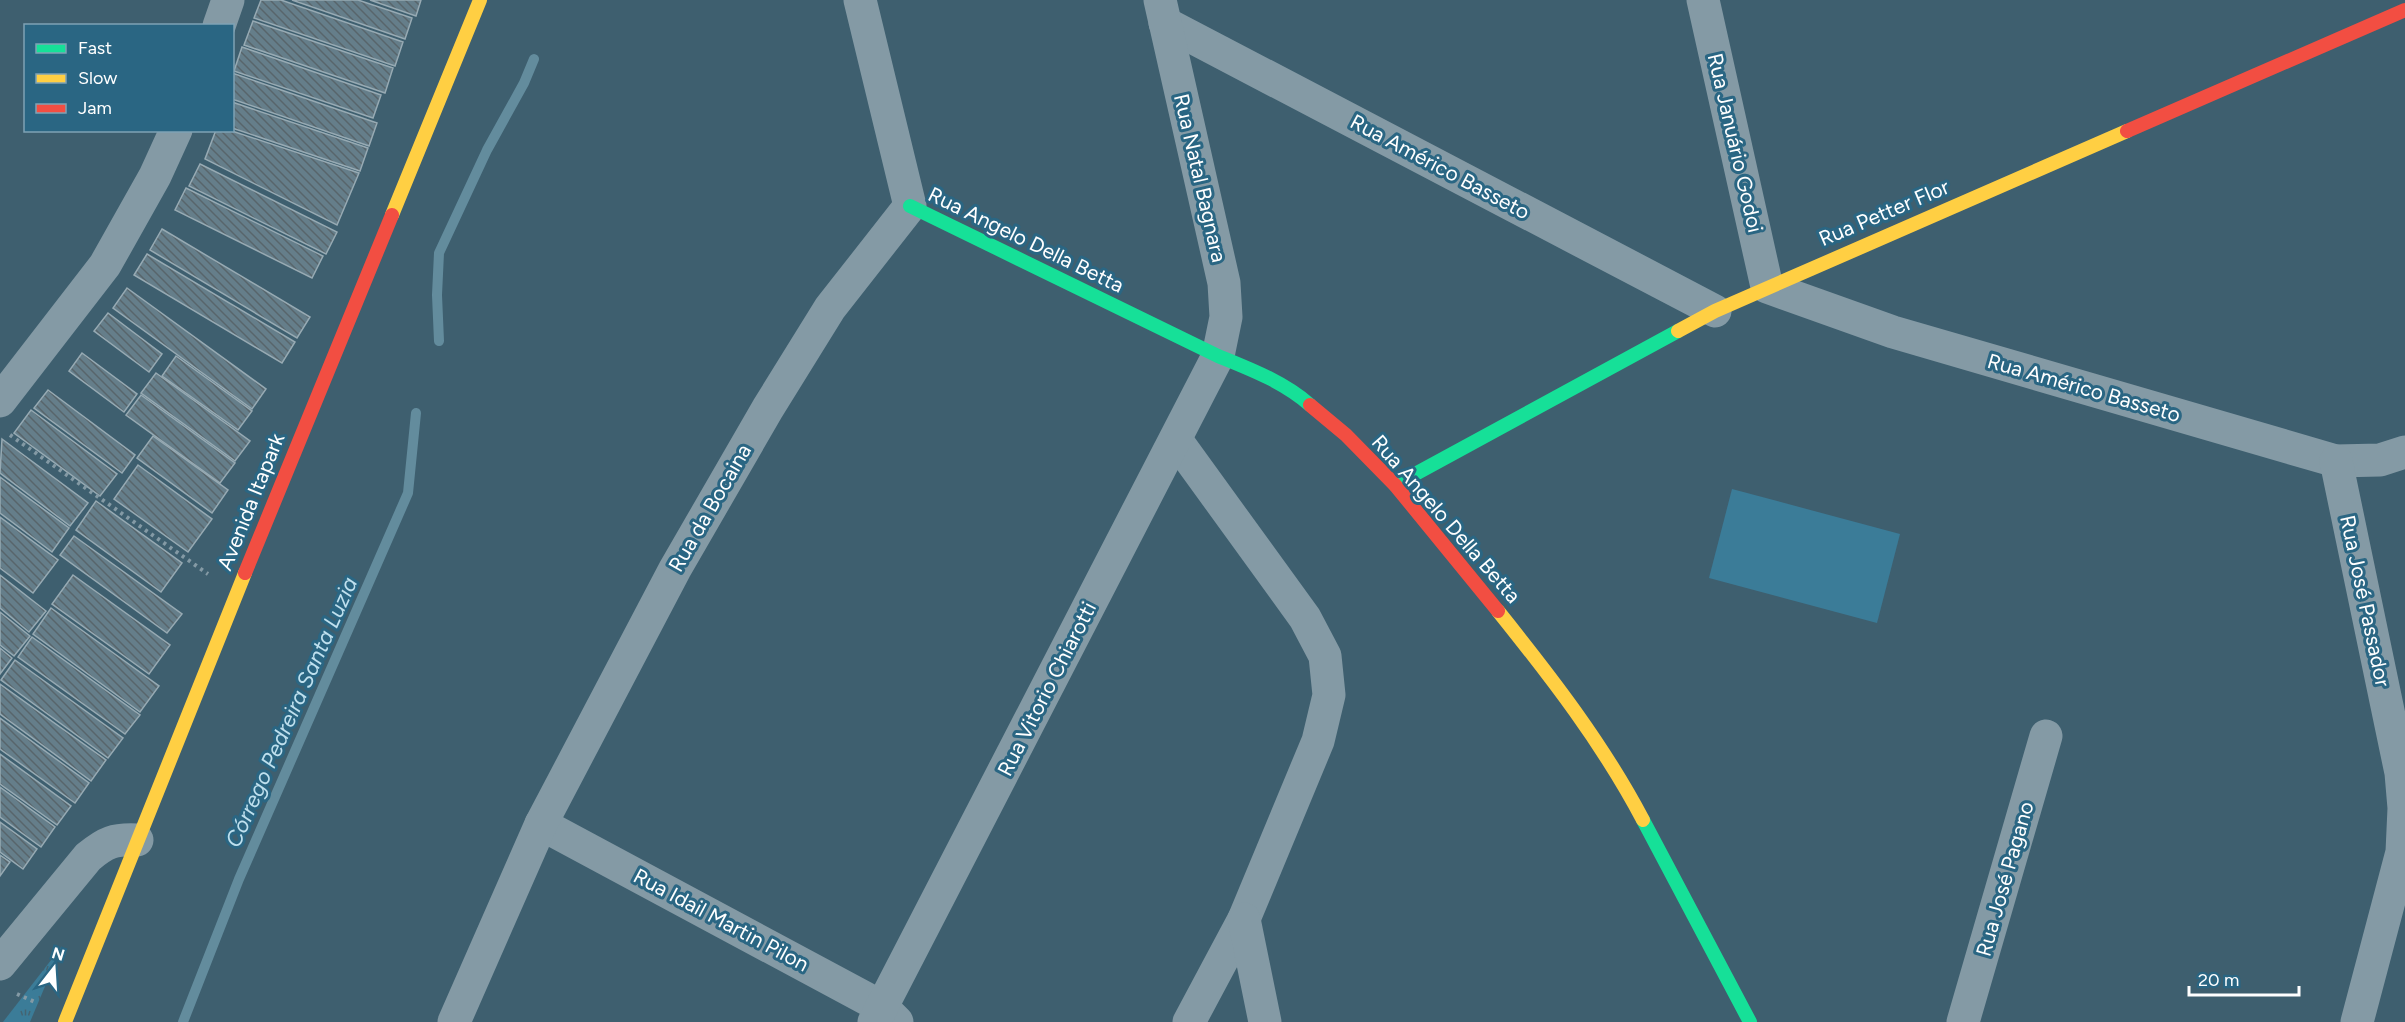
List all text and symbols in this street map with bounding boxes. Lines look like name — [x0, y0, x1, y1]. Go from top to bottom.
legend — [24, 24, 234, 132]
text: Fast — [78, 37, 112, 59]
street label: Rua Januário Godoi — [1703, 51, 1768, 235]
text: Slow — [78, 67, 117, 89]
street label: Rua Natal Bagnara — [1169, 91, 1232, 265]
text: Jam — [78, 97, 112, 119]
street label: Rua Américo Basseto — [1346, 109, 1534, 224]
street label: Rua Petter Flor — [1815, 174, 1953, 251]
street label: Rua Angelo Della Betta — [924, 181, 1128, 298]
street label: Rua Américo Basseto — [1985, 348, 2184, 427]
street label: Avenida Itapark — [212, 429, 290, 574]
street label: Rua Angelo Della Betta — [1367, 430, 1526, 608]
street label: Rua da Bocaina — [663, 439, 756, 576]
street label: Rua José Passador — [2335, 513, 2396, 689]
water label: Córrego Pedreira Santa Luzia — [220, 573, 363, 851]
street label: Rua Vitorio Chiarotti — [992, 598, 1101, 780]
street label: Rua José Pagano — [1970, 799, 2039, 959]
street label: Rua Idail Martin Pilon — [629, 863, 813, 976]
north arrow — [24, 938, 84, 998]
text: N — [50, 943, 67, 965]
scale bar — [2189, 959, 2298, 997]
text: 20 m — [2198, 969, 2239, 991]

